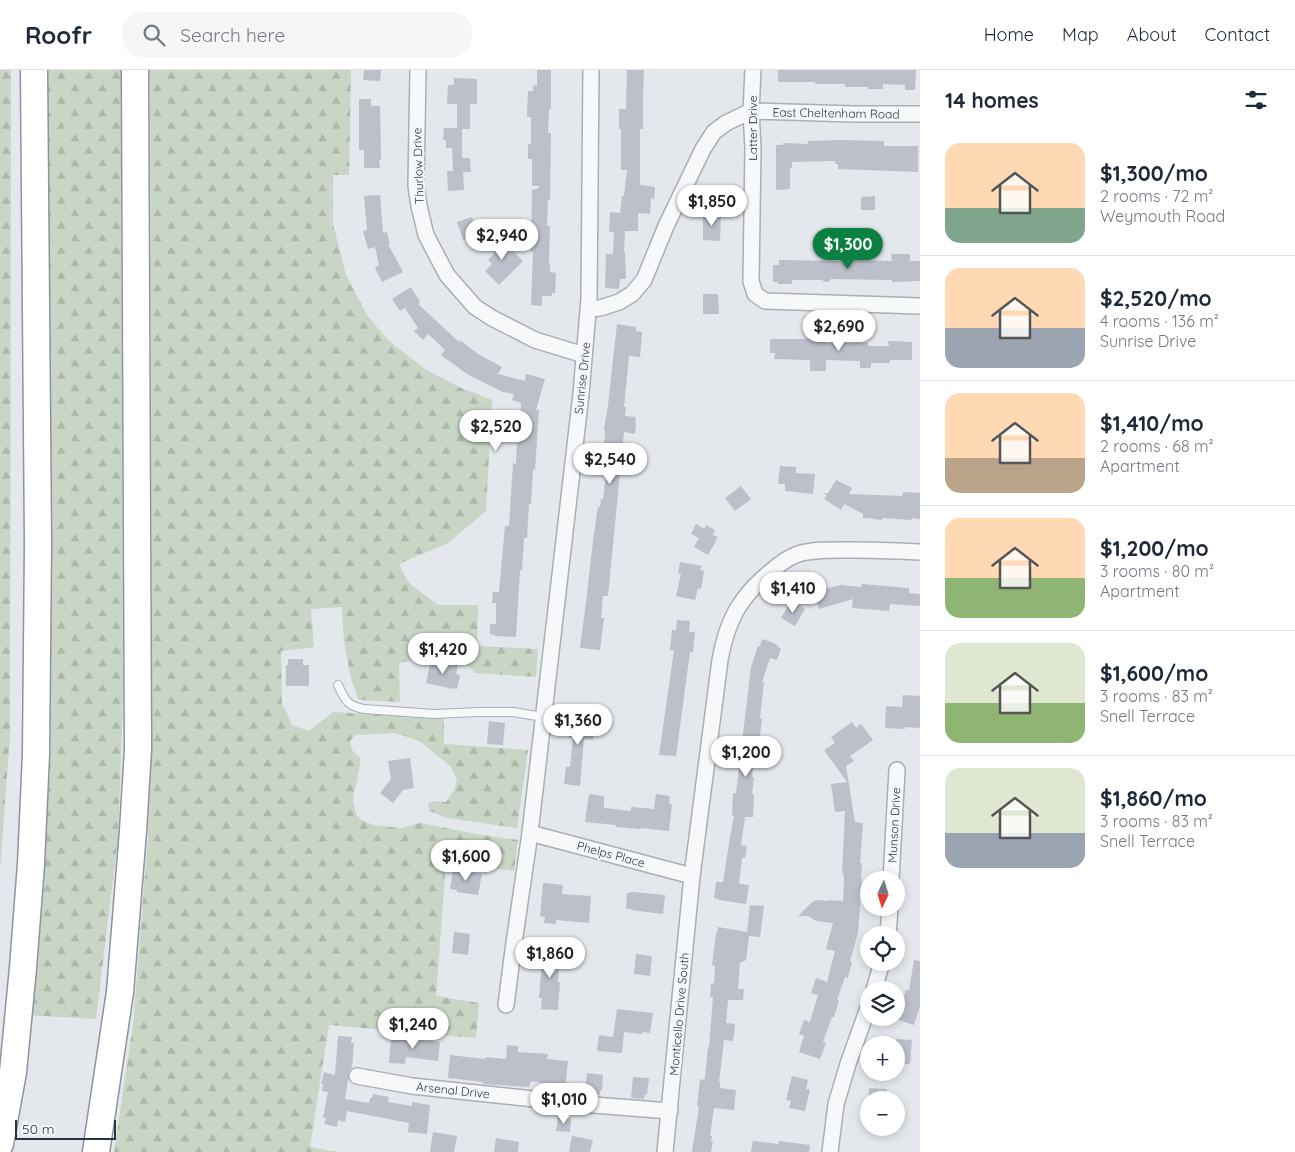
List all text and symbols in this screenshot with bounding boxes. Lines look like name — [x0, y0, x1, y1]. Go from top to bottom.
search box — [122, 12, 472, 57]
text: Roofr — [25, 20, 92, 50]
icon: search — [140, 21, 168, 49]
text: Search here — [180, 23, 285, 47]
text: Home — [984, 23, 1034, 46]
text: Map — [1062, 23, 1099, 46]
text: About — [1127, 23, 1177, 46]
text: Contact — [1205, 23, 1270, 46]
icon: filters — [1242, 86, 1270, 114]
text: 14 homes — [945, 87, 1039, 113]
street label: Latter Drive — [745, 95, 760, 161]
street label: East Cheltenham Road — [772, 104, 900, 122]
street label: Thurlow Drive — [409, 127, 427, 205]
text: $1,300/mo — [1100, 160, 1208, 186]
icon: home — [985, 163, 1045, 223]
pin: $1,850 — [671, 184, 753, 227]
text: 2 rooms · 72 m² — [1100, 186, 1213, 206]
text: $1,850 — [688, 191, 736, 211]
text: Weymouth Road — [1100, 206, 1225, 226]
pin: $2,940 — [461, 218, 543, 261]
text: $2,940 — [476, 225, 528, 245]
pin: $1,300 — [807, 228, 889, 270]
text: $1,300 — [824, 234, 872, 254]
text: $2,520/mo — [1100, 285, 1212, 311]
icon: home — [985, 288, 1045, 348]
pin: $2,690 — [798, 310, 880, 352]
text: 4 rooms · 136 m² — [1100, 311, 1219, 331]
text: $2,690 — [814, 316, 864, 336]
text: Sunrise Drive — [1100, 331, 1196, 351]
street label: Sunrise Drive — [571, 341, 593, 415]
pin: $2,520 — [455, 410, 537, 452]
text: $1,410/mo — [1100, 410, 1204, 436]
icon: home — [985, 413, 1045, 473]
text: $2,520 — [470, 416, 522, 436]
text: 2 rooms · 68 m² — [1100, 436, 1214, 456]
pin: $2,540 — [569, 442, 651, 485]
text: $2,540 — [584, 449, 636, 469]
text: Apartment — [1100, 456, 1180, 476]
text: $1,200/mo — [1100, 535, 1209, 561]
icon: home — [985, 538, 1045, 598]
text: 3 rooms · 80 m² — [1100, 561, 1214, 581]
pin: $1,410 — [752, 572, 834, 614]
text: $1,410 — [770, 578, 816, 598]
text: Apartment — [1100, 581, 1180, 601]
pin: $1,420 — [402, 632, 484, 675]
text: $1,420 — [419, 639, 467, 659]
text: $1,600/mo — [1100, 660, 1208, 686]
icon: home — [985, 663, 1045, 723]
text: 3 rooms · 83 m² — [1100, 686, 1213, 706]
pin: $1,360 — [537, 704, 619, 746]
text: Snell Terrace — [1100, 706, 1195, 726]
text: $1,360 — [554, 710, 602, 730]
pin: $1,200 — [705, 736, 787, 778]
text: $1,200 — [722, 742, 770, 762]
text: $1,860/mo — [1100, 785, 1207, 811]
street label: Munson Drive — [885, 787, 903, 863]
icon: home — [985, 788, 1045, 848]
text: 3 rooms · 83 m² — [1100, 811, 1213, 831]
text: Snell Terrace — [1100, 831, 1195, 851]
street label: Phelps Place — [575, 838, 647, 870]
pin: $1,600 — [425, 840, 507, 882]
text: $1,600 — [442, 846, 490, 866]
north arrow — [860, 871, 905, 916]
map controls — [860, 871, 905, 1136]
button: locate — [860, 926, 905, 971]
pin: $1,860 — [509, 936, 591, 979]
text: $1,860 — [526, 943, 574, 963]
street label: Monticello Drive South — [666, 952, 692, 1076]
button: layers — [860, 981, 905, 1026]
pin: $1,240 — [372, 1008, 454, 1050]
text: $1,240 — [389, 1014, 437, 1034]
button: + — [860, 1036, 905, 1081]
street label: Arsenal Drive — [415, 1079, 491, 1101]
pin: $1,010 — [523, 1082, 605, 1125]
text: $1,010 — [541, 1089, 587, 1109]
button: − — [860, 1091, 905, 1136]
scale bar — [15, 1117, 116, 1140]
text: 50 m — [22, 1120, 55, 1138]

